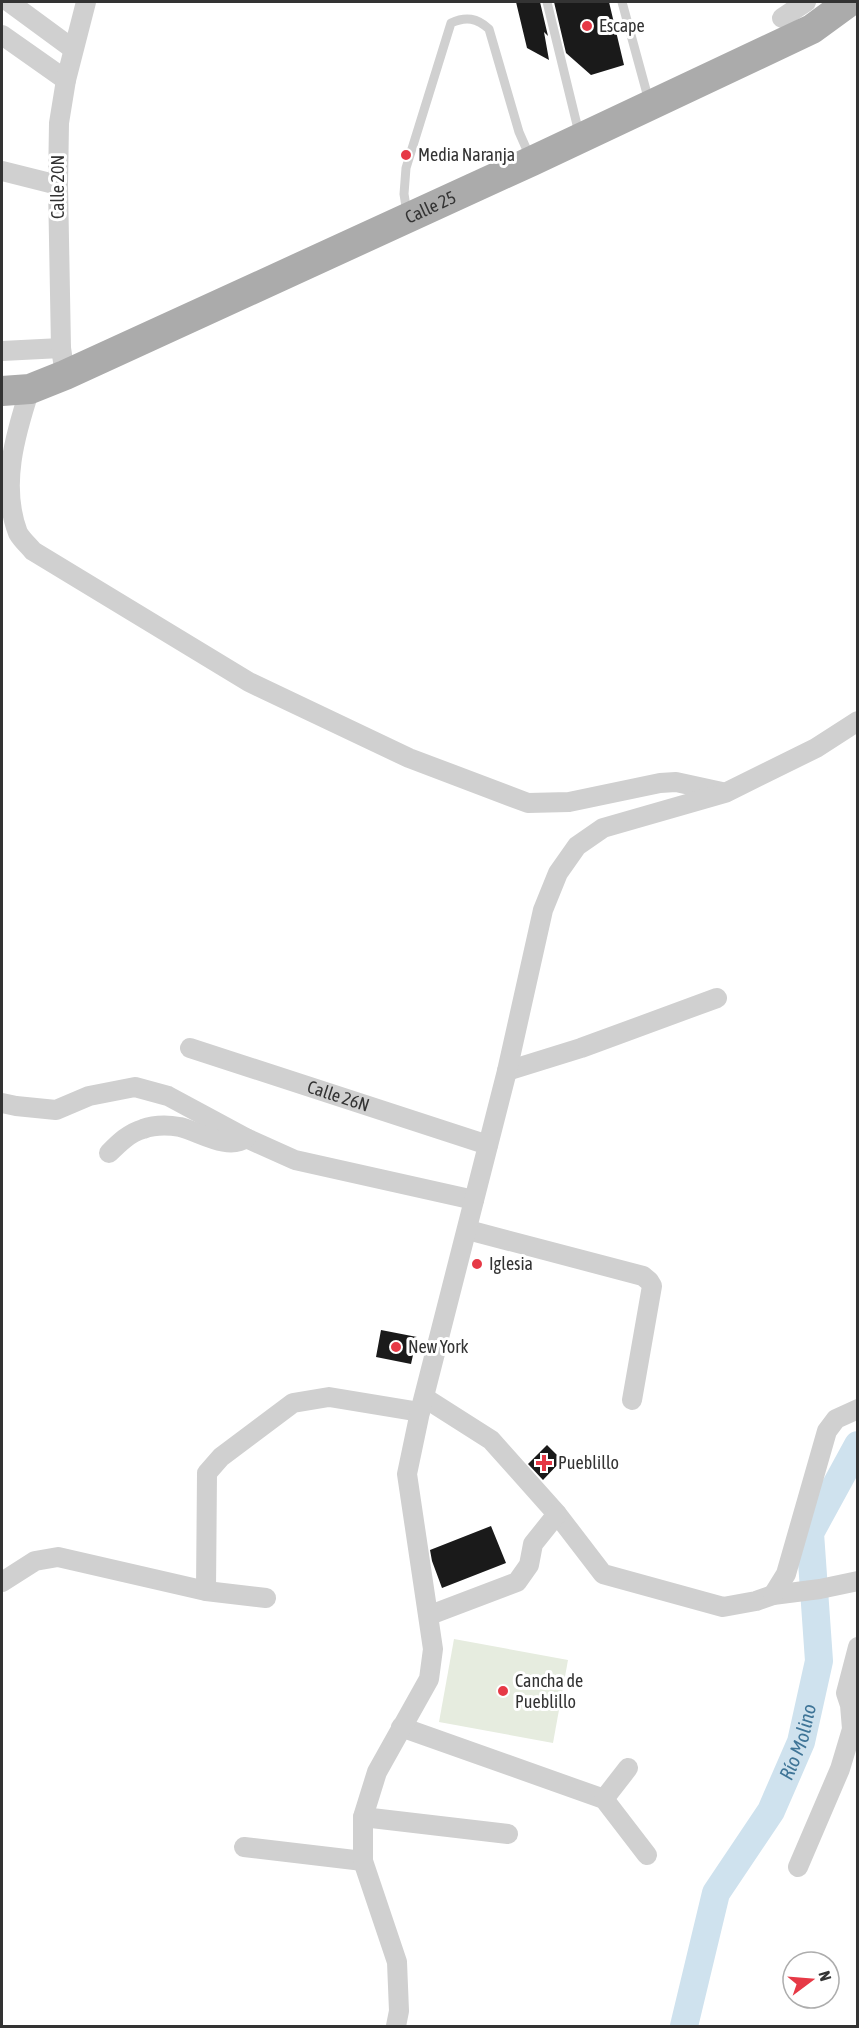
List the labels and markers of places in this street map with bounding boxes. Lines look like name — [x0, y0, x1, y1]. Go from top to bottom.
place label: Escape — [599, 15, 645, 36]
marker: Escape — [580, 19, 594, 33]
place label: Media Naranja — [418, 144, 515, 165]
marker: Media Naranja — [399, 148, 413, 162]
place label: Iglesia — [489, 1253, 533, 1274]
marker: Iglesia — [470, 1257, 484, 1271]
place label: New York — [408, 1336, 469, 1357]
marker: New York — [389, 1340, 403, 1354]
place label: Pueblillo — [558, 1452, 619, 1473]
marker: Pueblillo — [535, 1454, 553, 1472]
place label: Cancha de Pueblillo — [515, 1670, 583, 1712]
marker: Cancha de Pueblillo — [496, 1684, 510, 1698]

